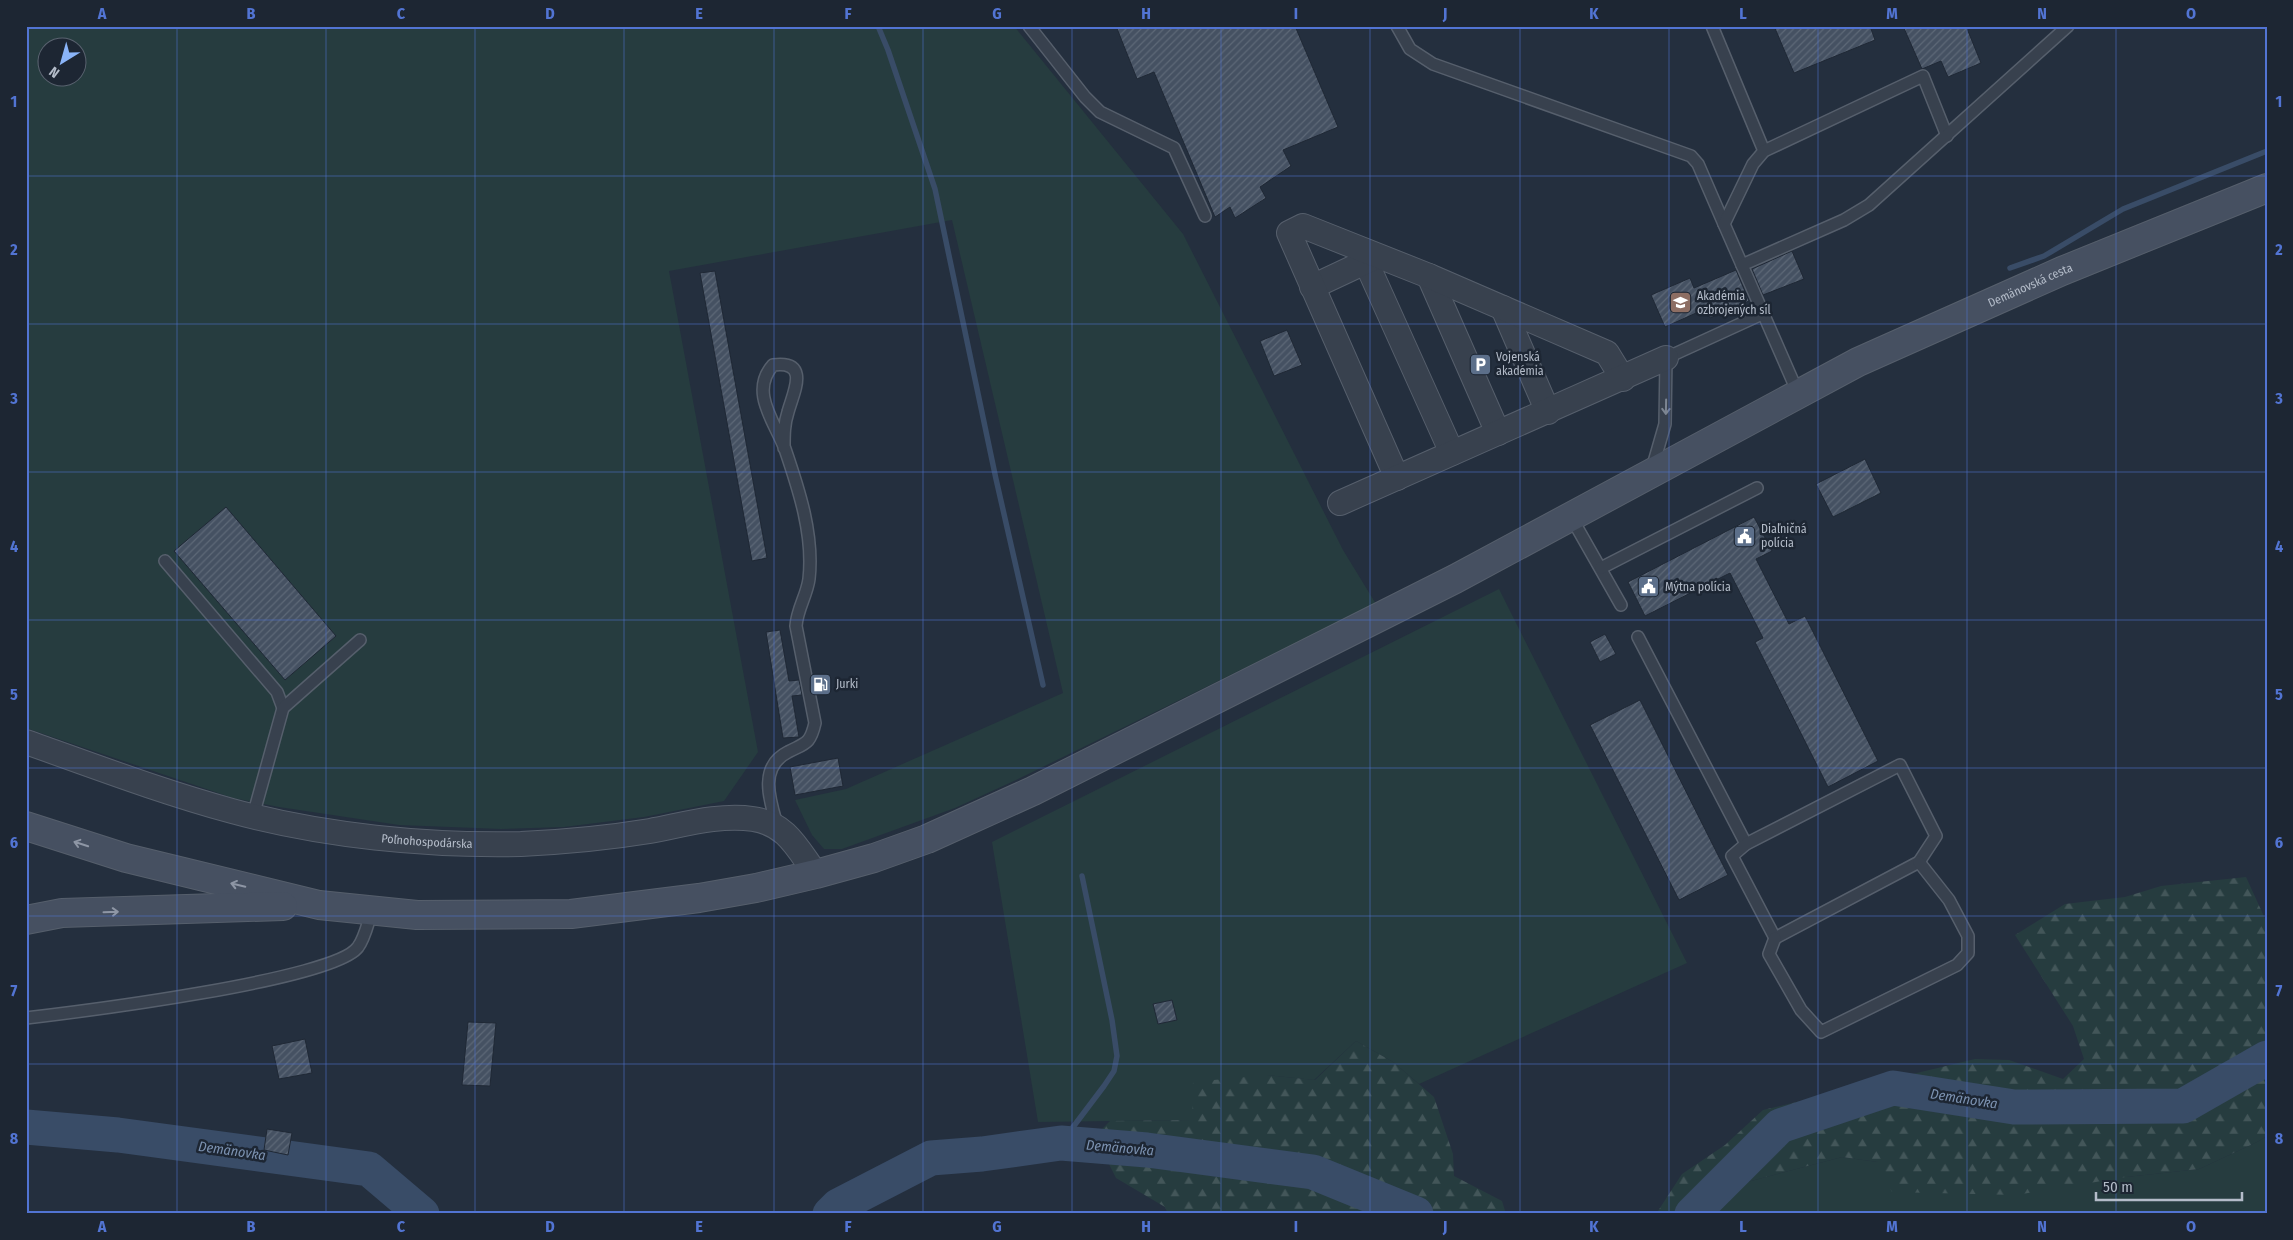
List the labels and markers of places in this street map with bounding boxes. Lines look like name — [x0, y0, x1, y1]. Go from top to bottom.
place label: Akadémia ozbrojených síl — [1697, 289, 1771, 317]
school or university icon: Akadémia ozbrojených síl — [1669, 291, 1693, 315]
place label: Vojenská akadémia — [1496, 350, 1544, 378]
parking icon: Vojenská akadémia — [1468, 352, 1492, 376]
place label: Diaľničná polícia — [1761, 522, 1807, 550]
public building icon: Diaľničná polícia — [1733, 524, 1757, 548]
public building icon: Mýtna polícia — [1637, 575, 1661, 599]
place label: Mýtna polícia — [1665, 580, 1731, 594]
fuel station icon: Jurki — [808, 672, 832, 696]
place label: Jurki — [836, 677, 858, 691]

